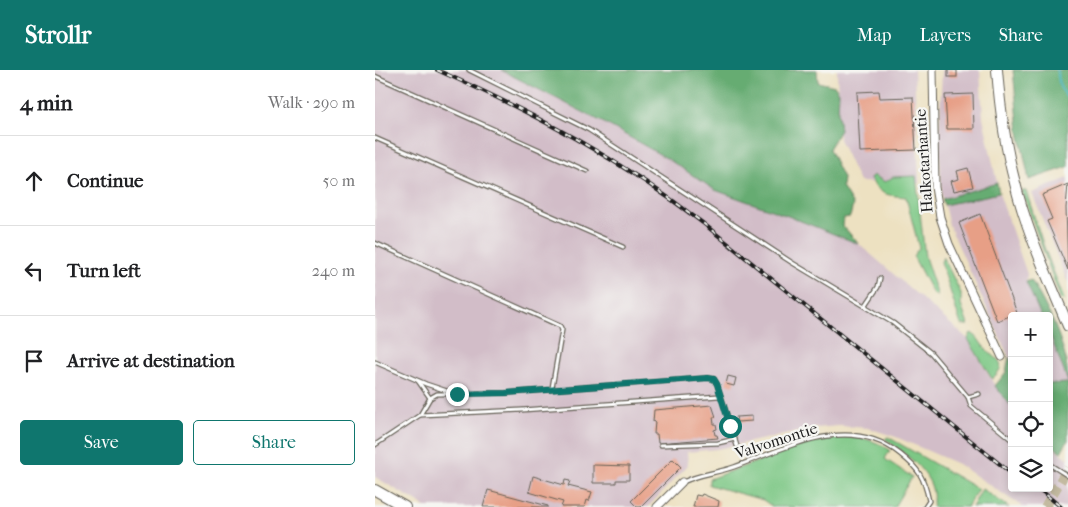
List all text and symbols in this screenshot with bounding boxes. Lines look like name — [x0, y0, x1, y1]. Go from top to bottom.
text: Strollr — [25, 21, 92, 49]
text: Map — [857, 25, 891, 46]
text: Layers — [919, 25, 971, 46]
text: Share — [999, 25, 1043, 46]
text: 4 min — [20, 91, 73, 115]
text: Walk · 290 m — [268, 93, 355, 112]
street label: Halkotarhantie — [910, 108, 937, 214]
icon: ahead — [20, 167, 48, 195]
text: Continue — [67, 170, 143, 192]
text: 50 m — [323, 171, 355, 190]
icon: left — [20, 257, 48, 285]
text: Turn left — [67, 260, 141, 282]
text: 240 m — [312, 261, 355, 280]
map controls — [1008, 312, 1053, 492]
button: + — [1008, 312, 1053, 357]
icon: arrive — [20, 347, 48, 375]
text: Arrive at destination — [67, 350, 235, 372]
button: − — [1008, 357, 1053, 402]
route end — [446, 383, 469, 406]
button: locate — [1008, 402, 1053, 447]
route start — [719, 415, 742, 438]
street label: Valvomontie — [732, 418, 820, 463]
button: Save — [20, 420, 183, 465]
button: Share — [193, 420, 355, 465]
button: layers — [1008, 447, 1053, 492]

